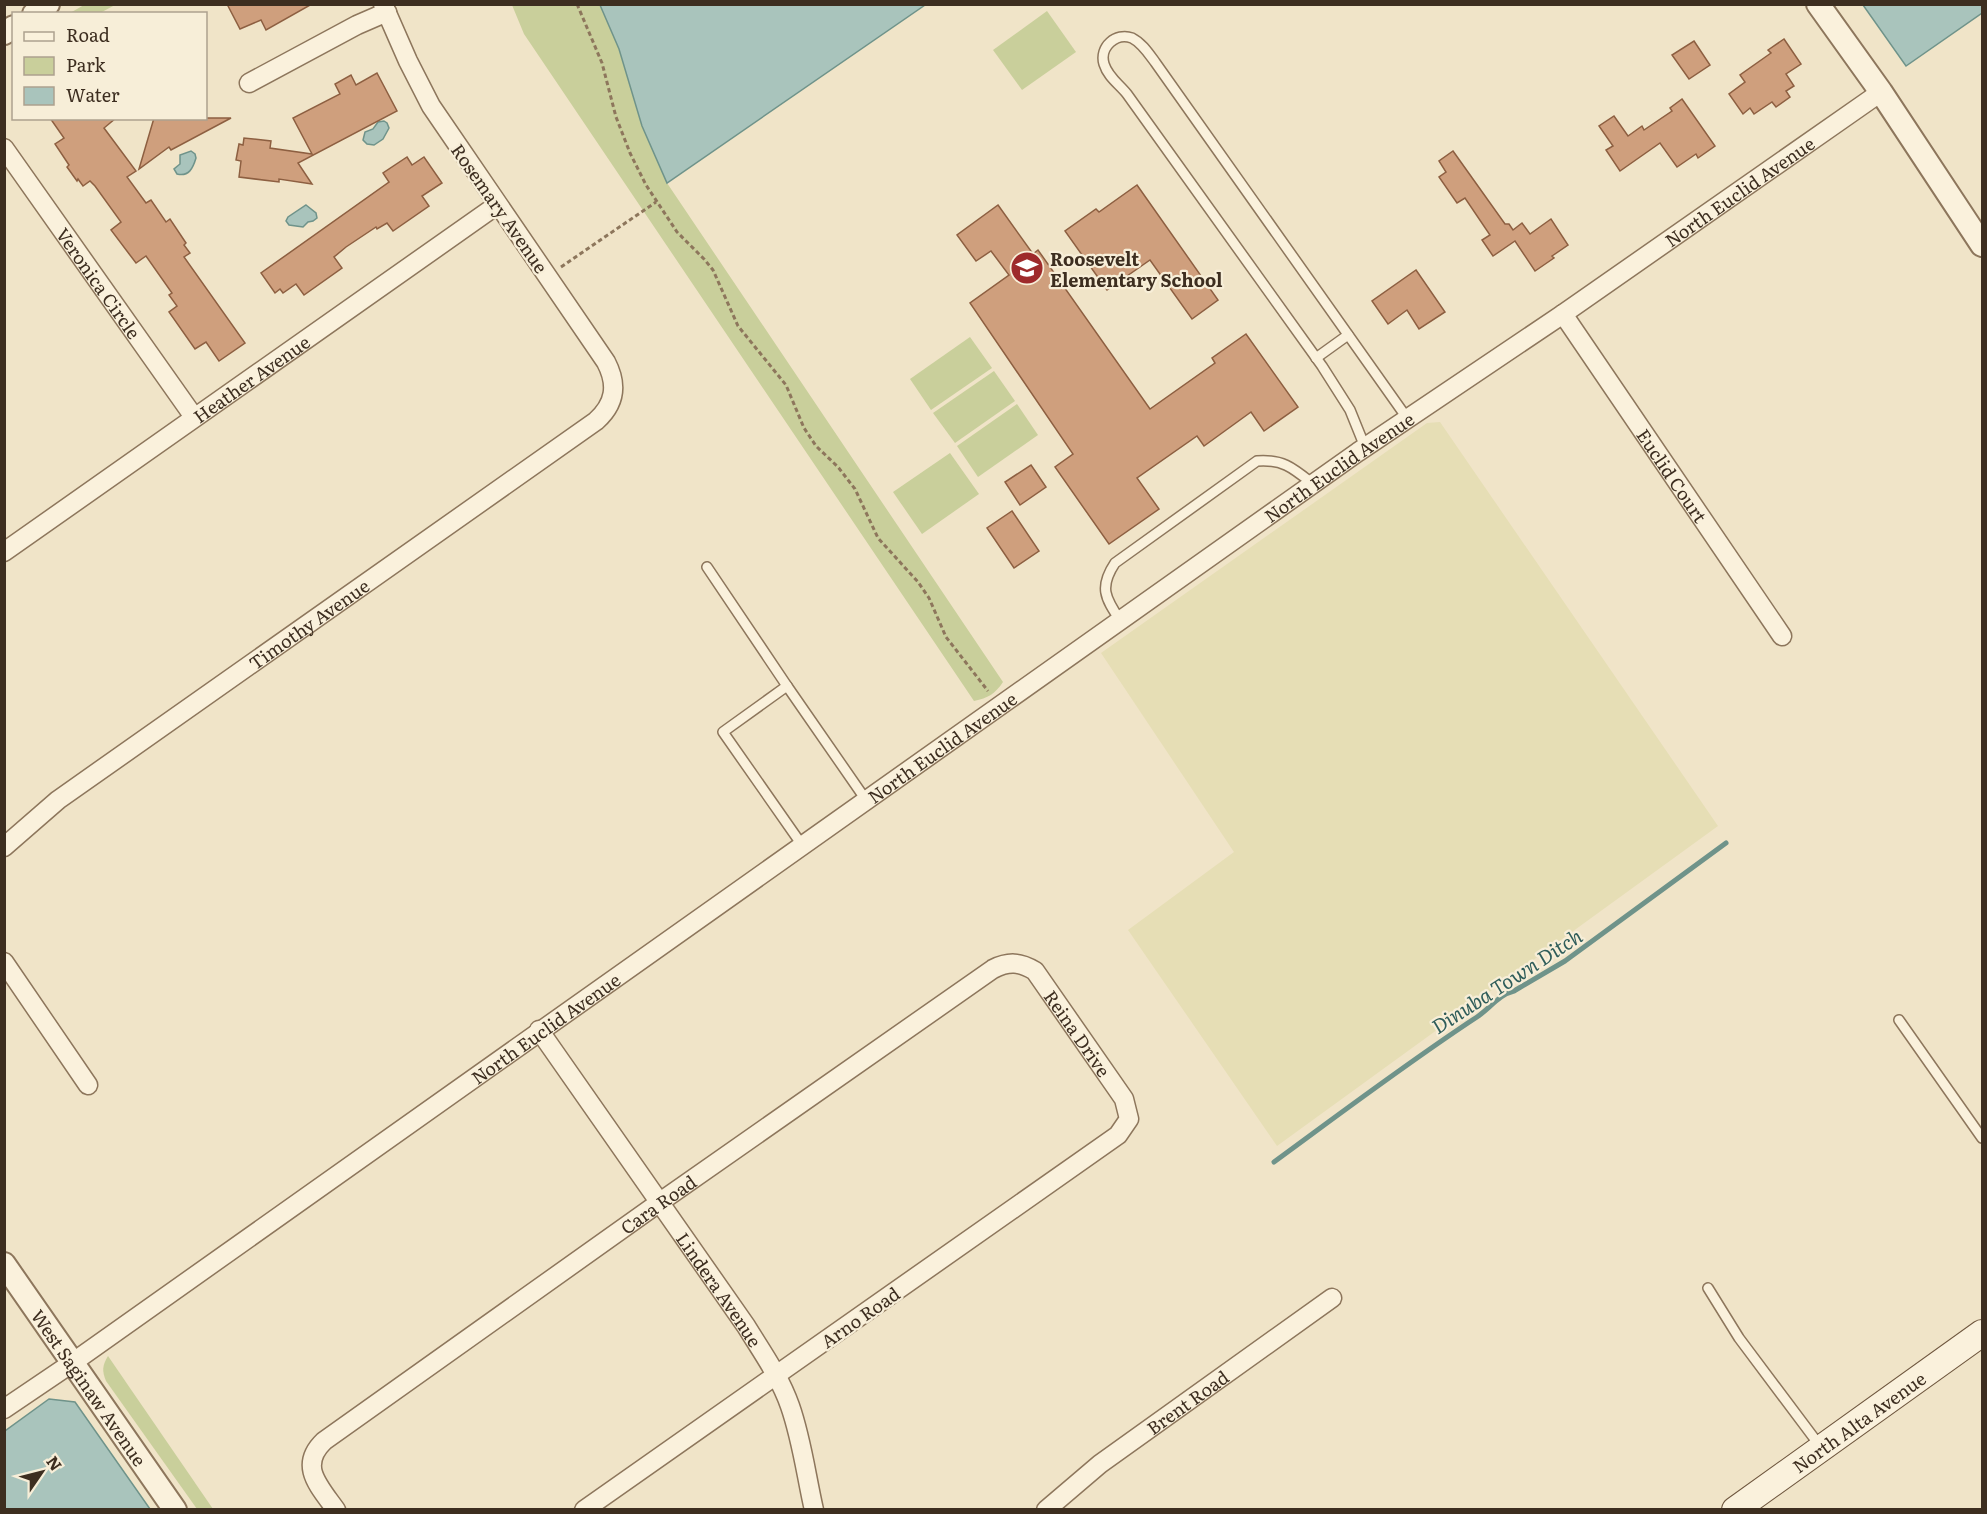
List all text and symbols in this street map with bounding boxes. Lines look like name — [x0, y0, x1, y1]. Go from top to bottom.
legend — [12, 12, 207, 120]
text: Road — [66, 21, 110, 48]
text: Park — [66, 51, 107, 78]
text: Water — [66, 81, 120, 108]
street label: North Euclid Avenue — [1659, 129, 1820, 253]
street label: Rosemary Avenue — [445, 138, 555, 278]
street label: Veronica Circle — [50, 222, 148, 344]
place label: Roosevelt Elementary School — [1050, 245, 1223, 293]
school or university icon: Roosevelt Elementary School — [1009, 250, 1045, 286]
street label: Heather Avenue — [187, 328, 315, 429]
street label: North Euclid Avenue — [1258, 405, 1419, 528]
street label: Euclid Court — [1631, 423, 1715, 528]
street label: Timothy Avenue — [243, 572, 374, 676]
street label: North Euclid Avenue — [862, 685, 1022, 809]
water label: Dinuba Town Ditch — [1425, 920, 1588, 1040]
street label: North Euclid Avenue — [465, 966, 625, 1090]
street label: Reina Drive — [1038, 984, 1118, 1082]
street label: Cara Road — [614, 1168, 701, 1240]
street label: Lindera Avenue — [671, 1226, 769, 1352]
street label: Arno Road — [815, 1280, 905, 1354]
street label: West Saginaw Avenue — [26, 1303, 154, 1471]
street label: Brent Road — [1140, 1363, 1234, 1440]
street label: North Alta Avenue — [1786, 1364, 1931, 1479]
north arrow — [12, 1442, 72, 1502]
text: N — [41, 1450, 69, 1475]

